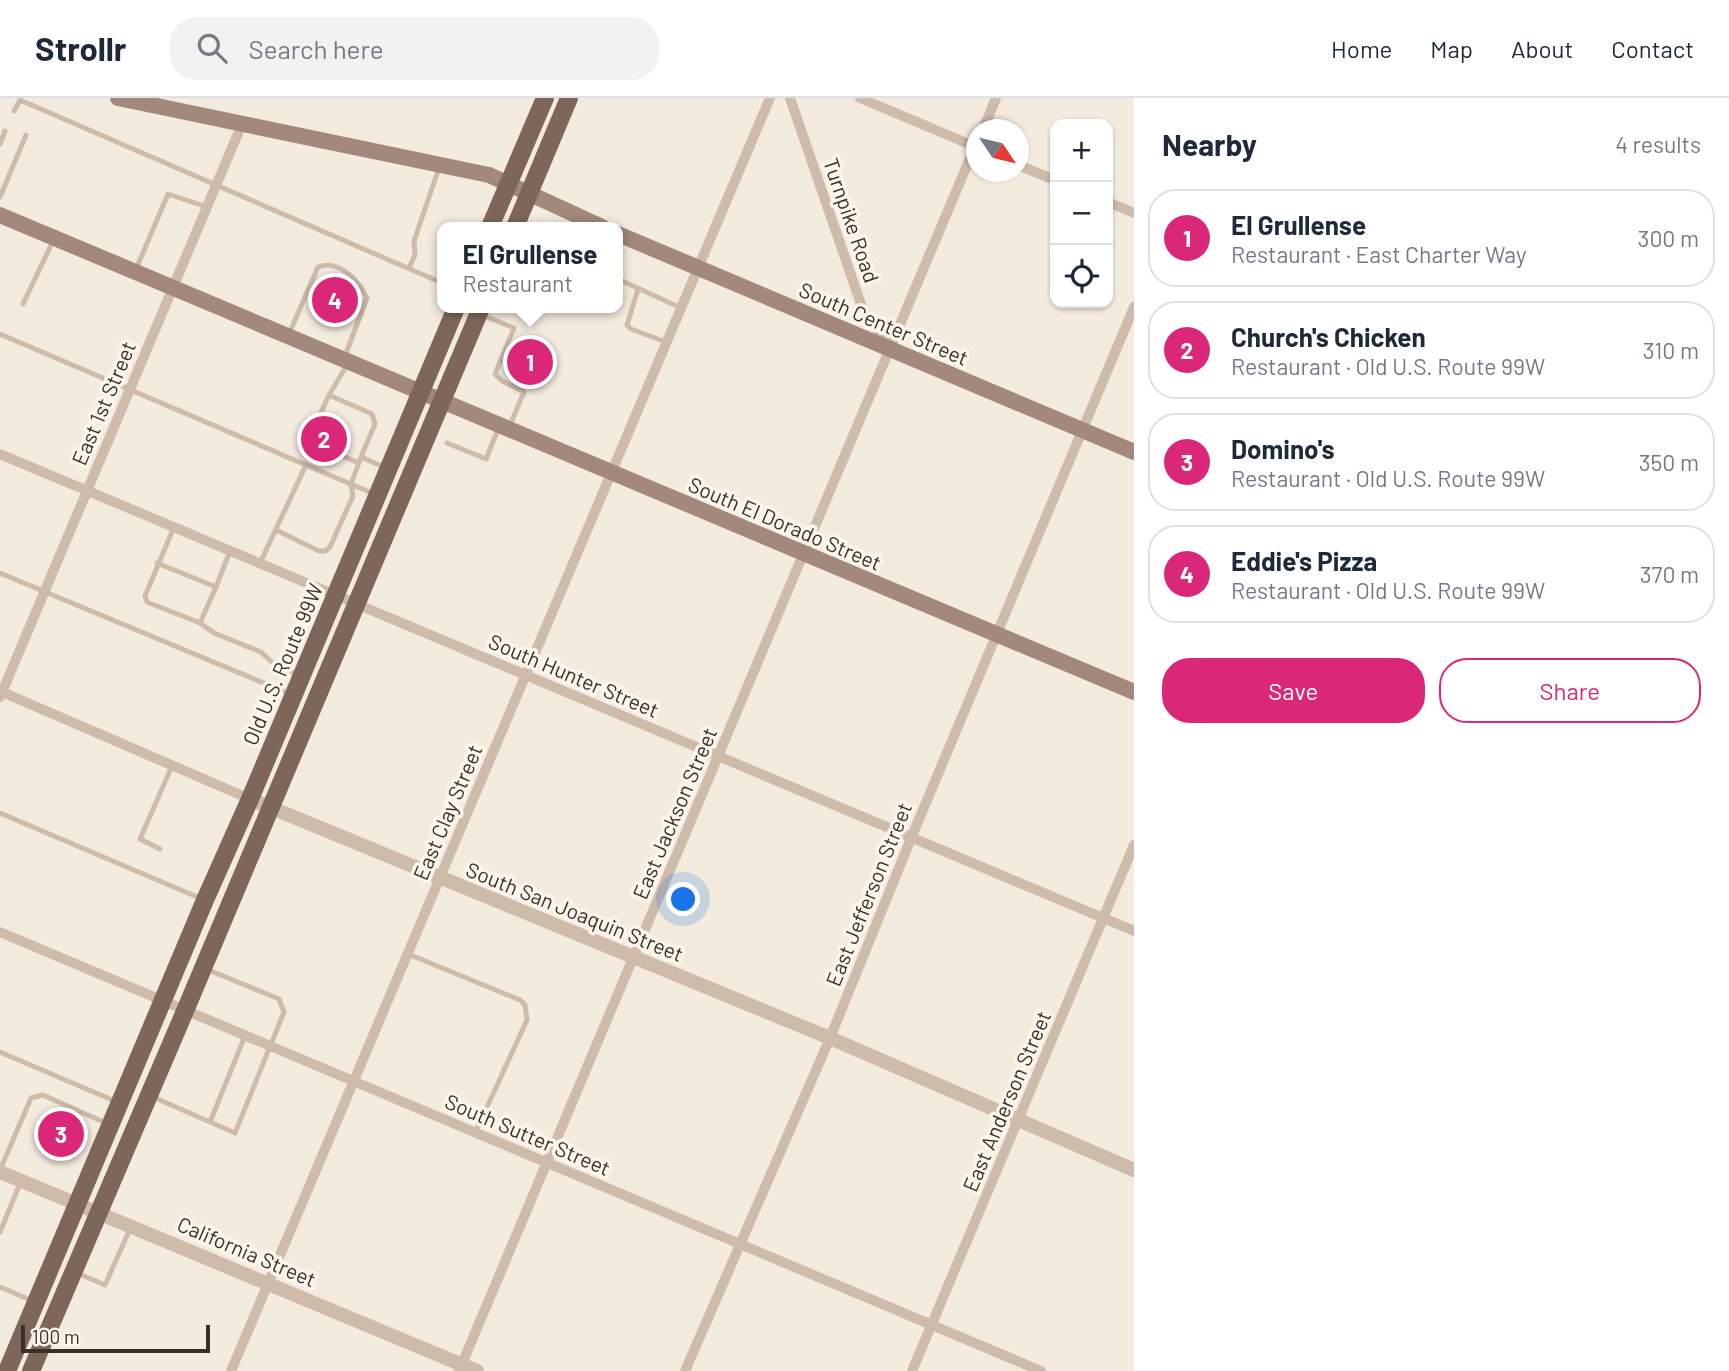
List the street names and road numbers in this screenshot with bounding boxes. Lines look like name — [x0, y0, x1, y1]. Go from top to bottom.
street label: Turnpike Road — [819, 154, 885, 286]
street label: South Center Street — [796, 276, 972, 370]
street label: East 1st Street — [66, 337, 140, 469]
street label: South El Dorado Street — [685, 471, 885, 575]
street label: Old U.S. Route 99W — [237, 579, 327, 749]
street label: South Hunter Street — [485, 628, 663, 722]
street label: East Jackson Street — [627, 723, 721, 903]
street label: East Clay Street — [407, 740, 487, 884]
street label: East Jefferson Street — [820, 799, 916, 989]
street label: South San Joaquin Street — [463, 856, 687, 966]
street label: East Anderson Street — [957, 1007, 1055, 1195]
street label: South Sutter Street — [442, 1088, 614, 1180]
street label: California Street — [174, 1211, 320, 1291]

